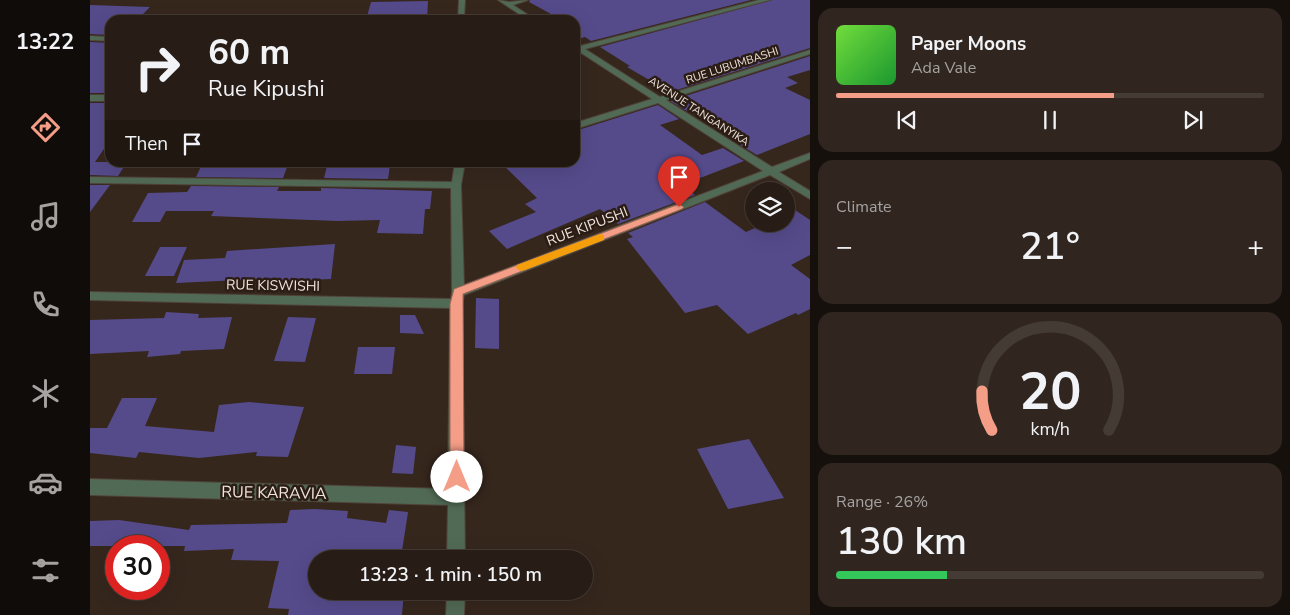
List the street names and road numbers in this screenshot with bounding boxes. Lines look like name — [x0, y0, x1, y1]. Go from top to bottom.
street label: RUE LUBUMBASHI — [684, 43, 780, 88]
street label: AVENUE TANGANYIKA — [646, 73, 752, 150]
street label: RUE KIPUSHI — [544, 202, 631, 251]
street label: RUE KISWISHI — [226, 275, 320, 296]
street label: RUE KARAVIA — [221, 481, 327, 505]

